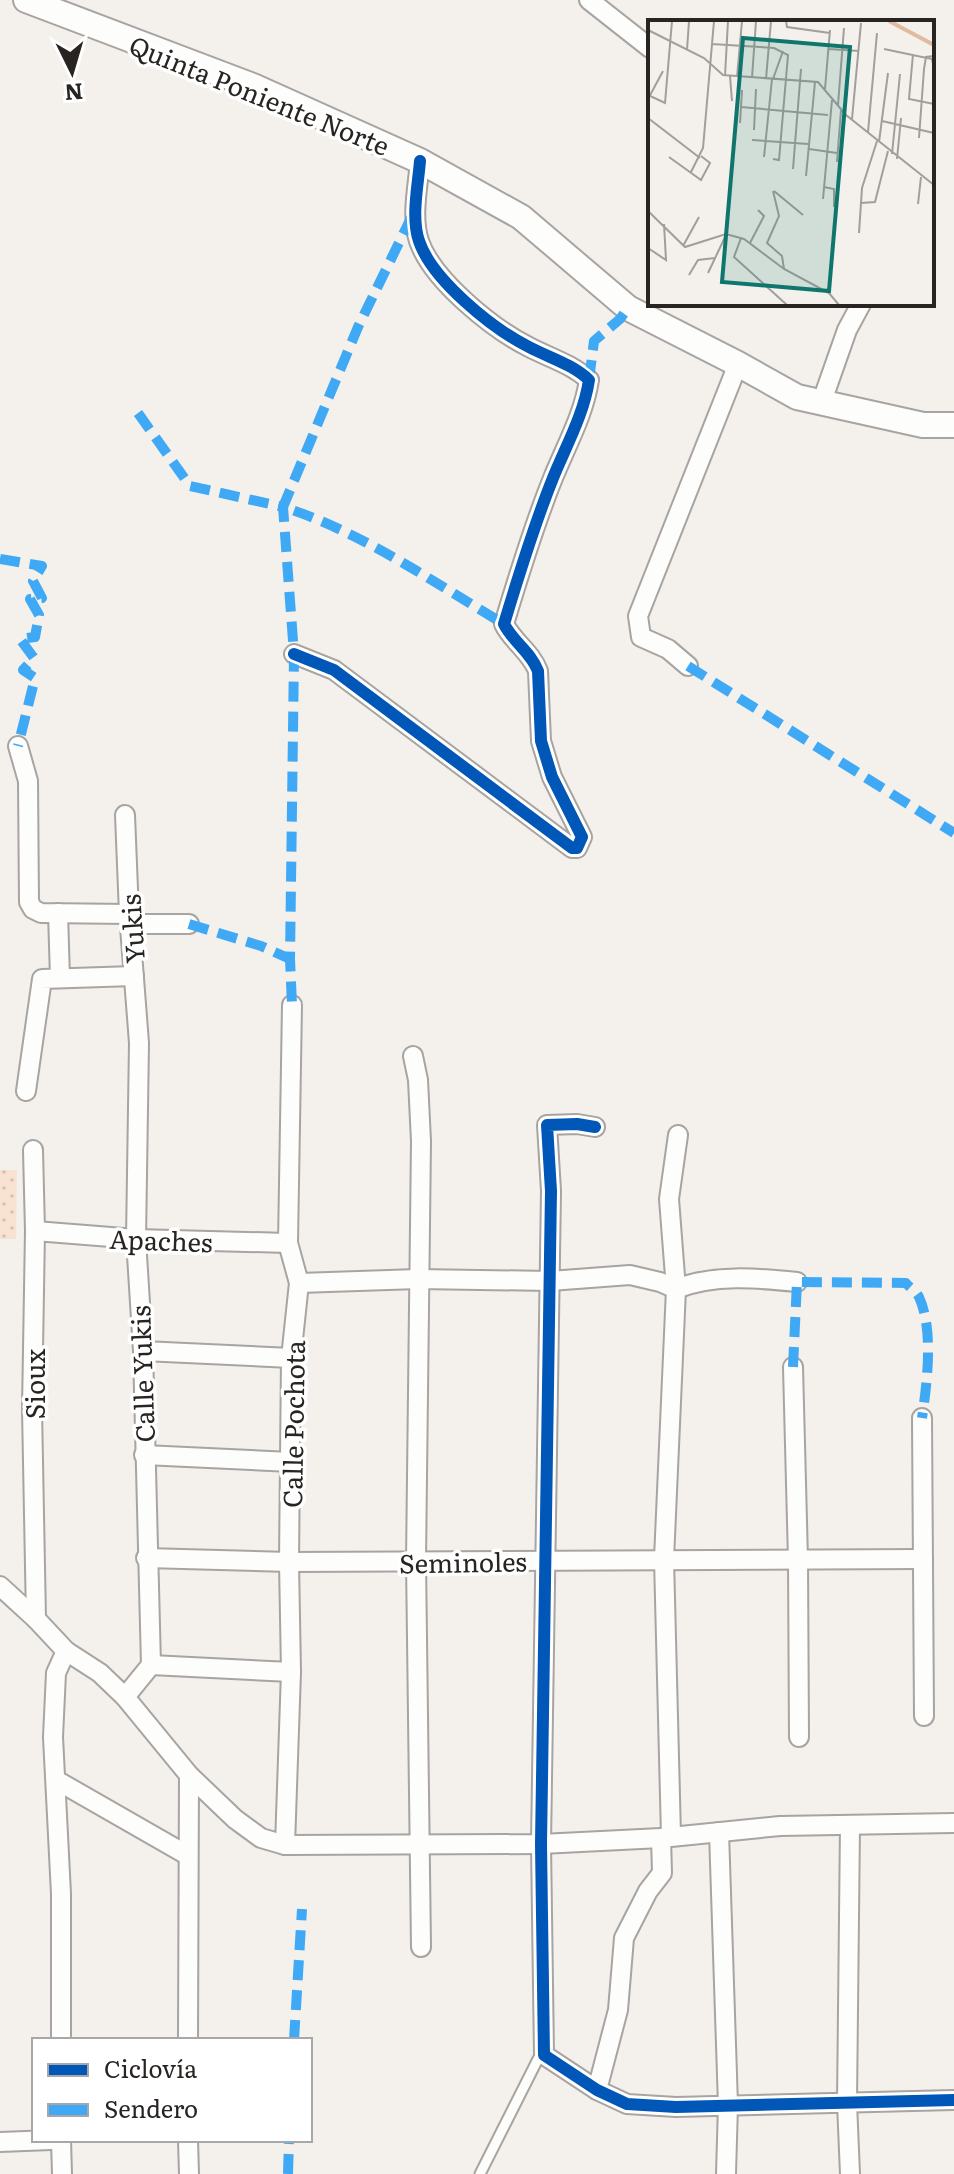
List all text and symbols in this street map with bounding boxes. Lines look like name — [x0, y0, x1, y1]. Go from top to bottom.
inset map — [648, 20, 934, 306]
street label: Quinta Poniente Norte — [124, 24, 396, 164]
north arrow — [32, 32, 112, 112]
text: N — [63, 76, 85, 111]
street label: Yukis — [109, 893, 153, 965]
street label: Apaches — [109, 1218, 213, 1260]
street label: Calle Yukis — [119, 1305, 163, 1443]
street label: Calle Pochota — [271, 1340, 313, 1508]
street label: Sioux — [14, 1348, 53, 1419]
street label: Seminoles — [399, 1540, 527, 1582]
legend — [32, 2038, 312, 2142]
text: Ciclovía — [104, 2050, 197, 2085]
text: Sendero — [104, 2090, 198, 2125]

